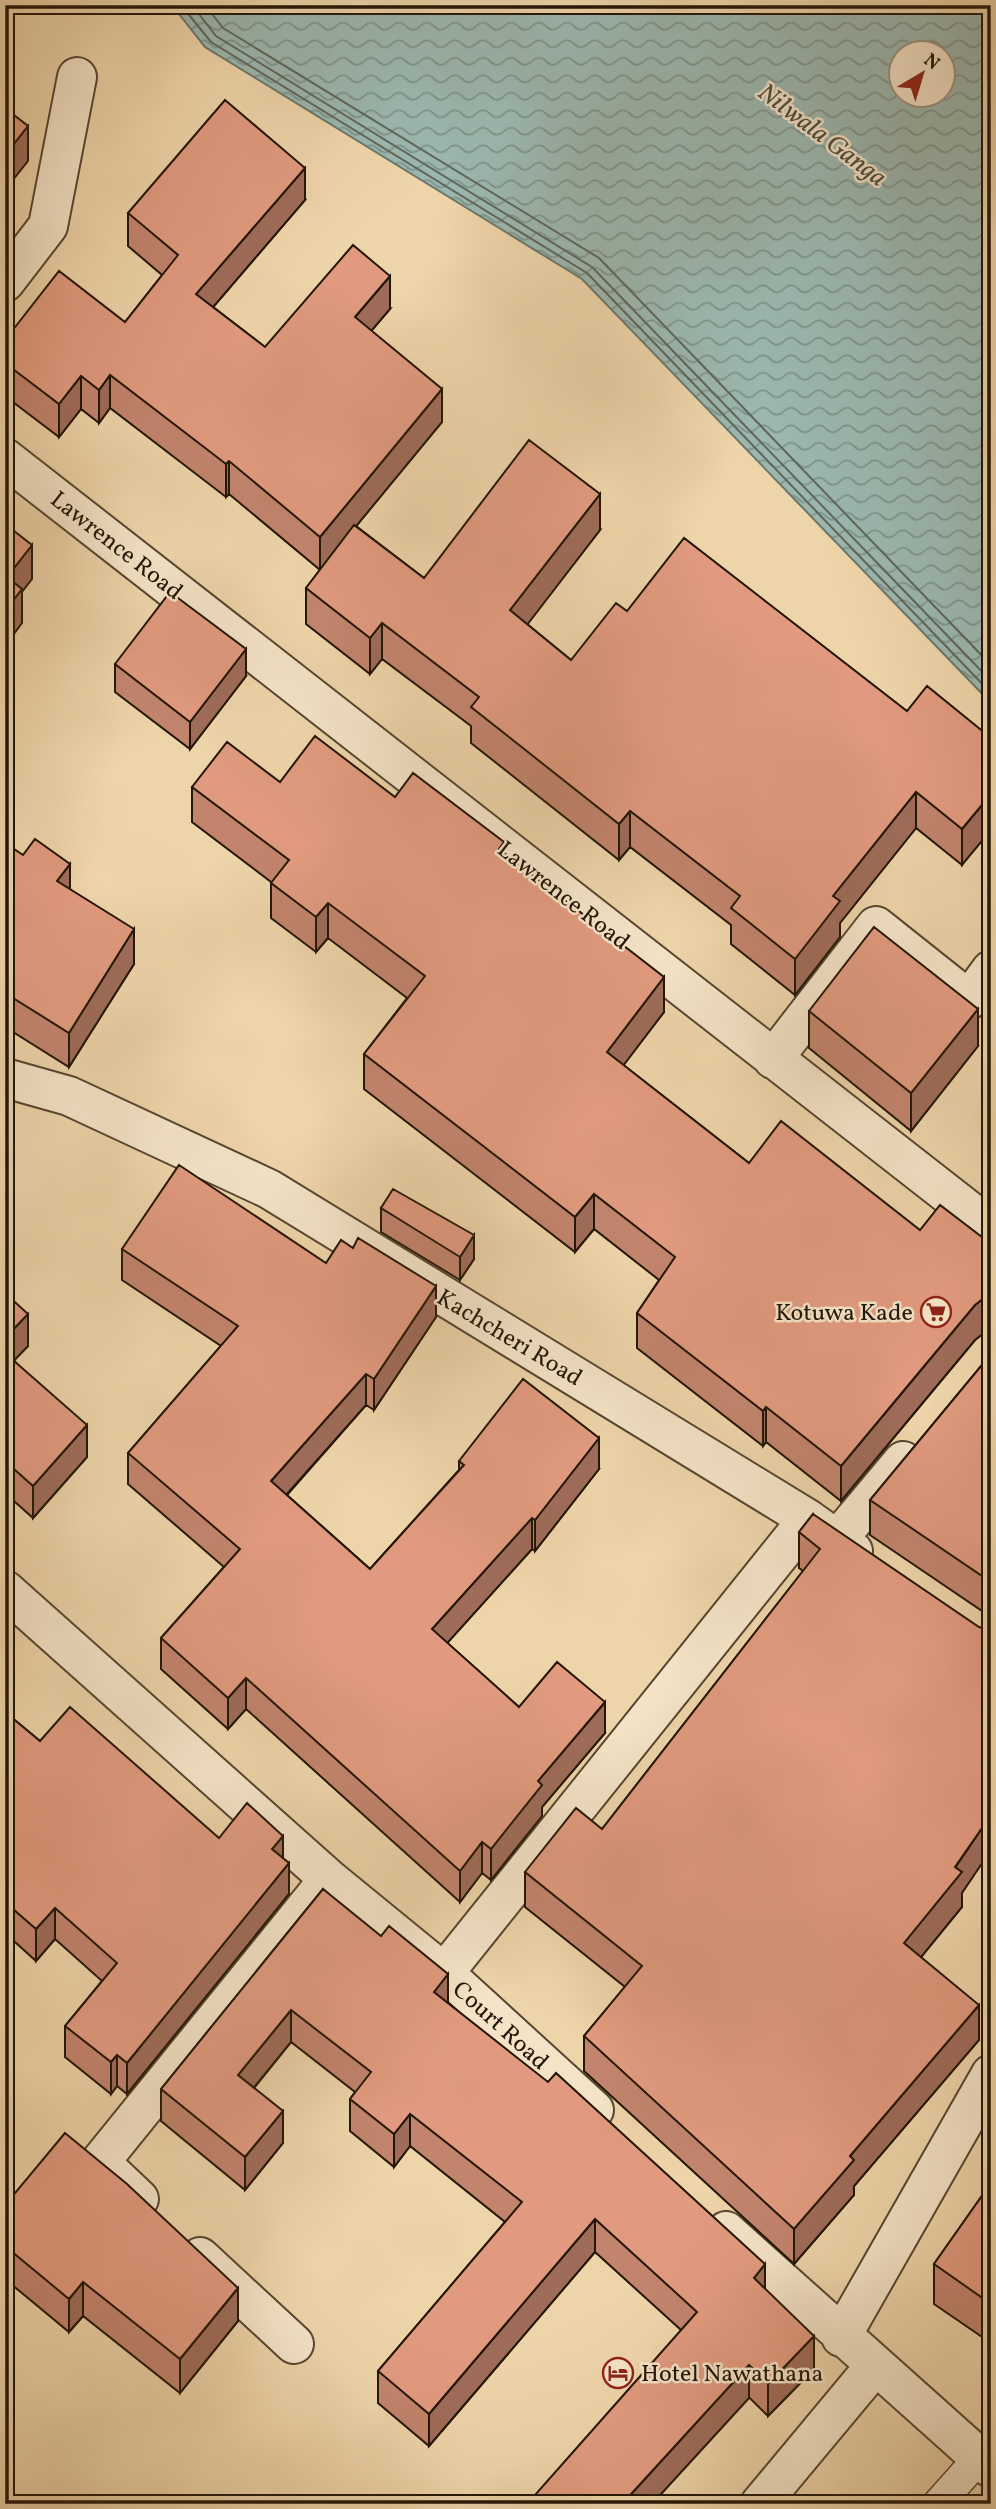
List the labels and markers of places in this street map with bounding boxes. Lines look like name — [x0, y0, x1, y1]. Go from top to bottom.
supermarket icon: Kotuwa Kade — [919, 1295, 953, 1329]
place label: Kotuwa Kade — [775, 1297, 913, 1331]
hotel icon: Hotel Nawathana — [601, 2356, 635, 2390]
place label: Hotel Nawathana — [641, 2358, 824, 2392]

